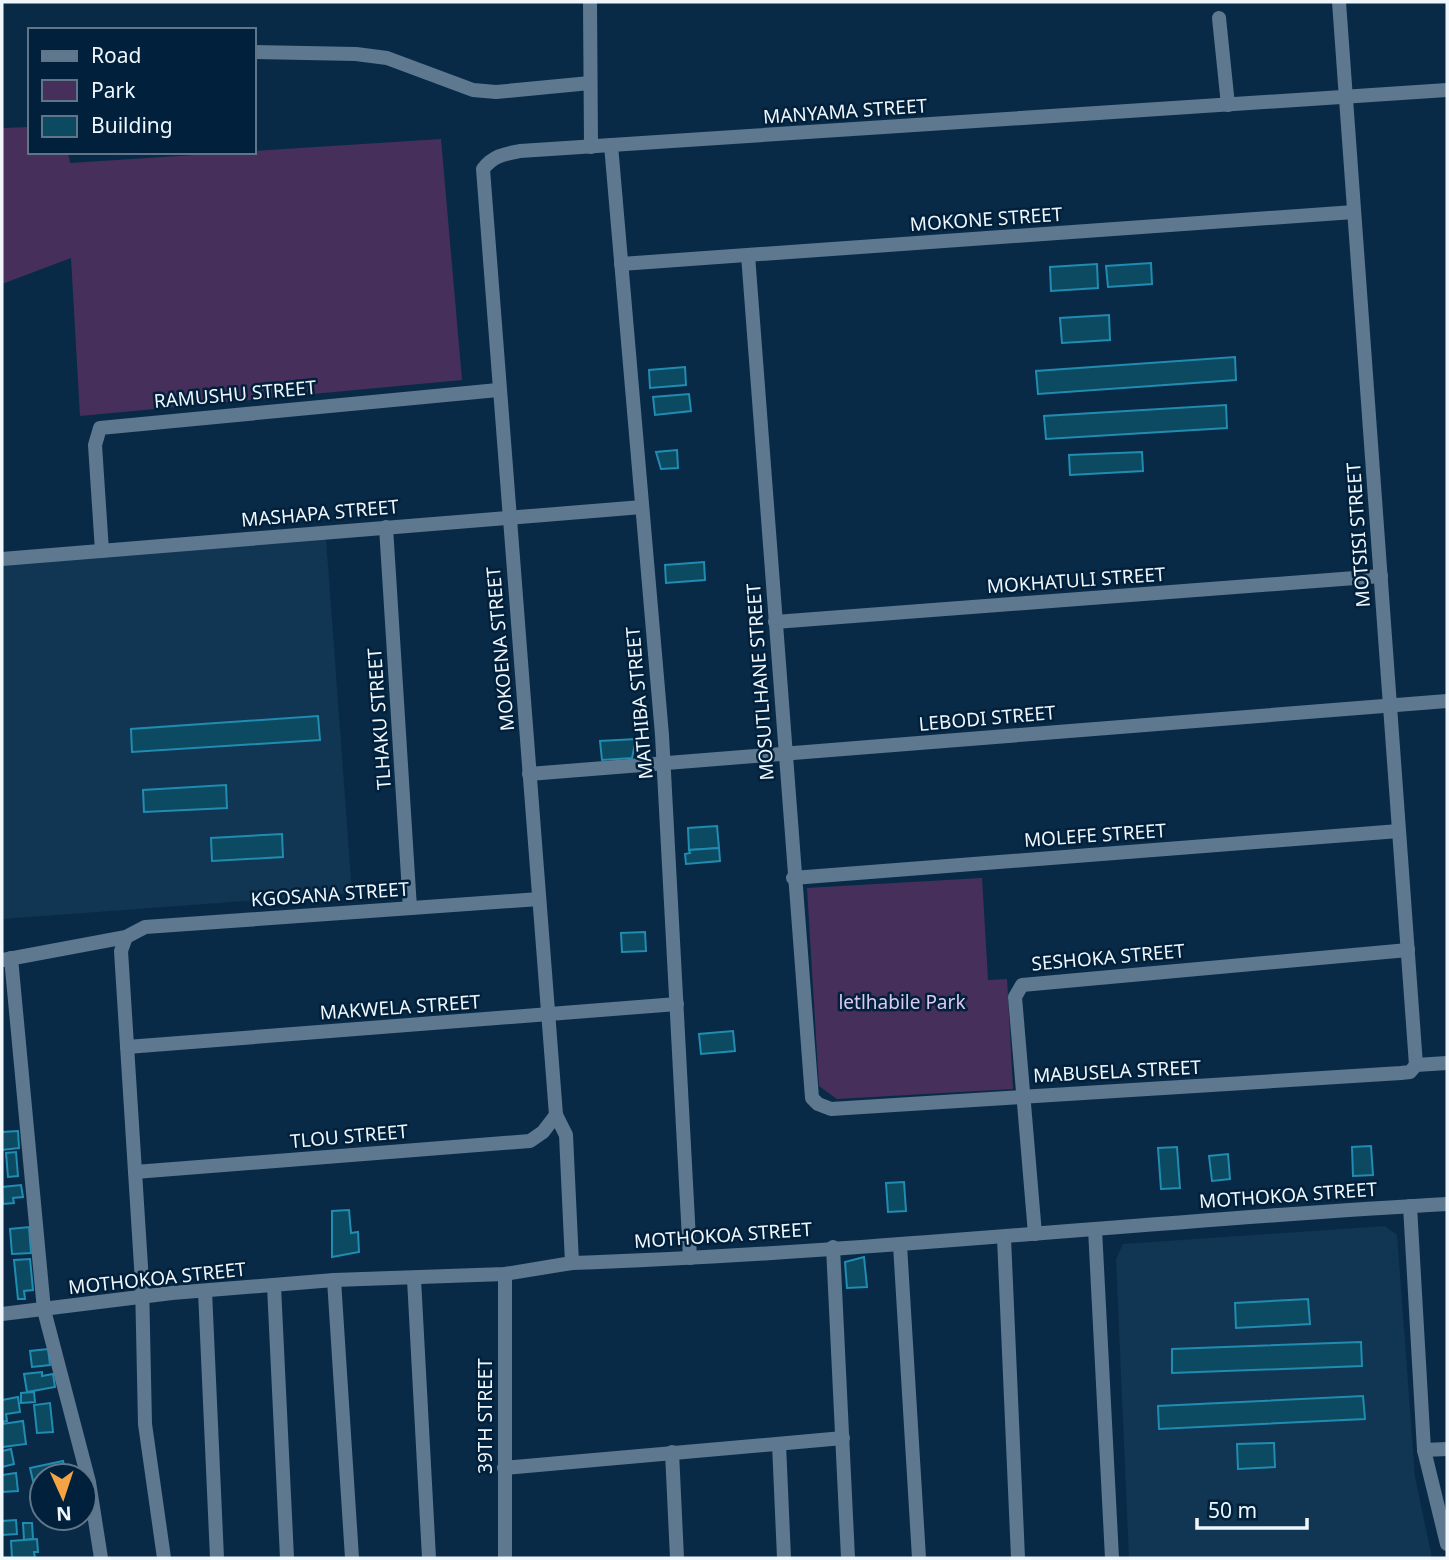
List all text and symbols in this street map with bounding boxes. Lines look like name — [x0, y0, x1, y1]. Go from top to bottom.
legend — [28, 28, 256, 154]
text: Road — [91, 41, 141, 69]
text: Park — [91, 76, 136, 104]
street label: MANYAMA STREET — [762, 92, 928, 130]
text: Building — [91, 111, 173, 139]
street label: MOKONE STREET — [909, 201, 1064, 237]
street label: RAMUSHU STREET — [153, 374, 318, 414]
street label: MOTSISI STREET — [1340, 461, 1376, 608]
street label: MASHAPA STREET — [240, 493, 400, 533]
street label: MOKHATULI STREET — [986, 561, 1167, 599]
street label: MOKOENA STREET — [480, 565, 520, 732]
street label: MOSUTLHANE STREET — [740, 582, 780, 781]
street label: MATHIBA STREET — [619, 625, 659, 780]
street label: TLHAKU STREET — [361, 647, 397, 791]
street label: LEBODI STREET — [917, 699, 1057, 737]
street label: MOLEFE STREET — [1023, 817, 1167, 853]
street label: KGOSANA STREET — [250, 875, 410, 913]
street label: SESHOKA STREET — [1030, 937, 1186, 977]
street label: MAKWELA STREET — [319, 988, 482, 1026]
park label: letlhabile Park — [838, 989, 966, 1015]
street label: MABUSELA STREET — [1032, 1054, 1202, 1088]
street label: TLOU STREET — [289, 1118, 409, 1154]
street label: MOTHOKOA STREET — [1198, 1176, 1378, 1214]
street label: MOTHOKOA STREET — [633, 1216, 813, 1254]
street label: MOTHOKOA STREET — [67, 1256, 248, 1300]
street label: 39TH STREET — [472, 1358, 498, 1474]
north arrow — [28, 1462, 98, 1532]
scale bar — [1197, 1486, 1307, 1530]
text: 50 m — [1208, 1496, 1257, 1524]
text: N — [55, 1501, 72, 1527]

